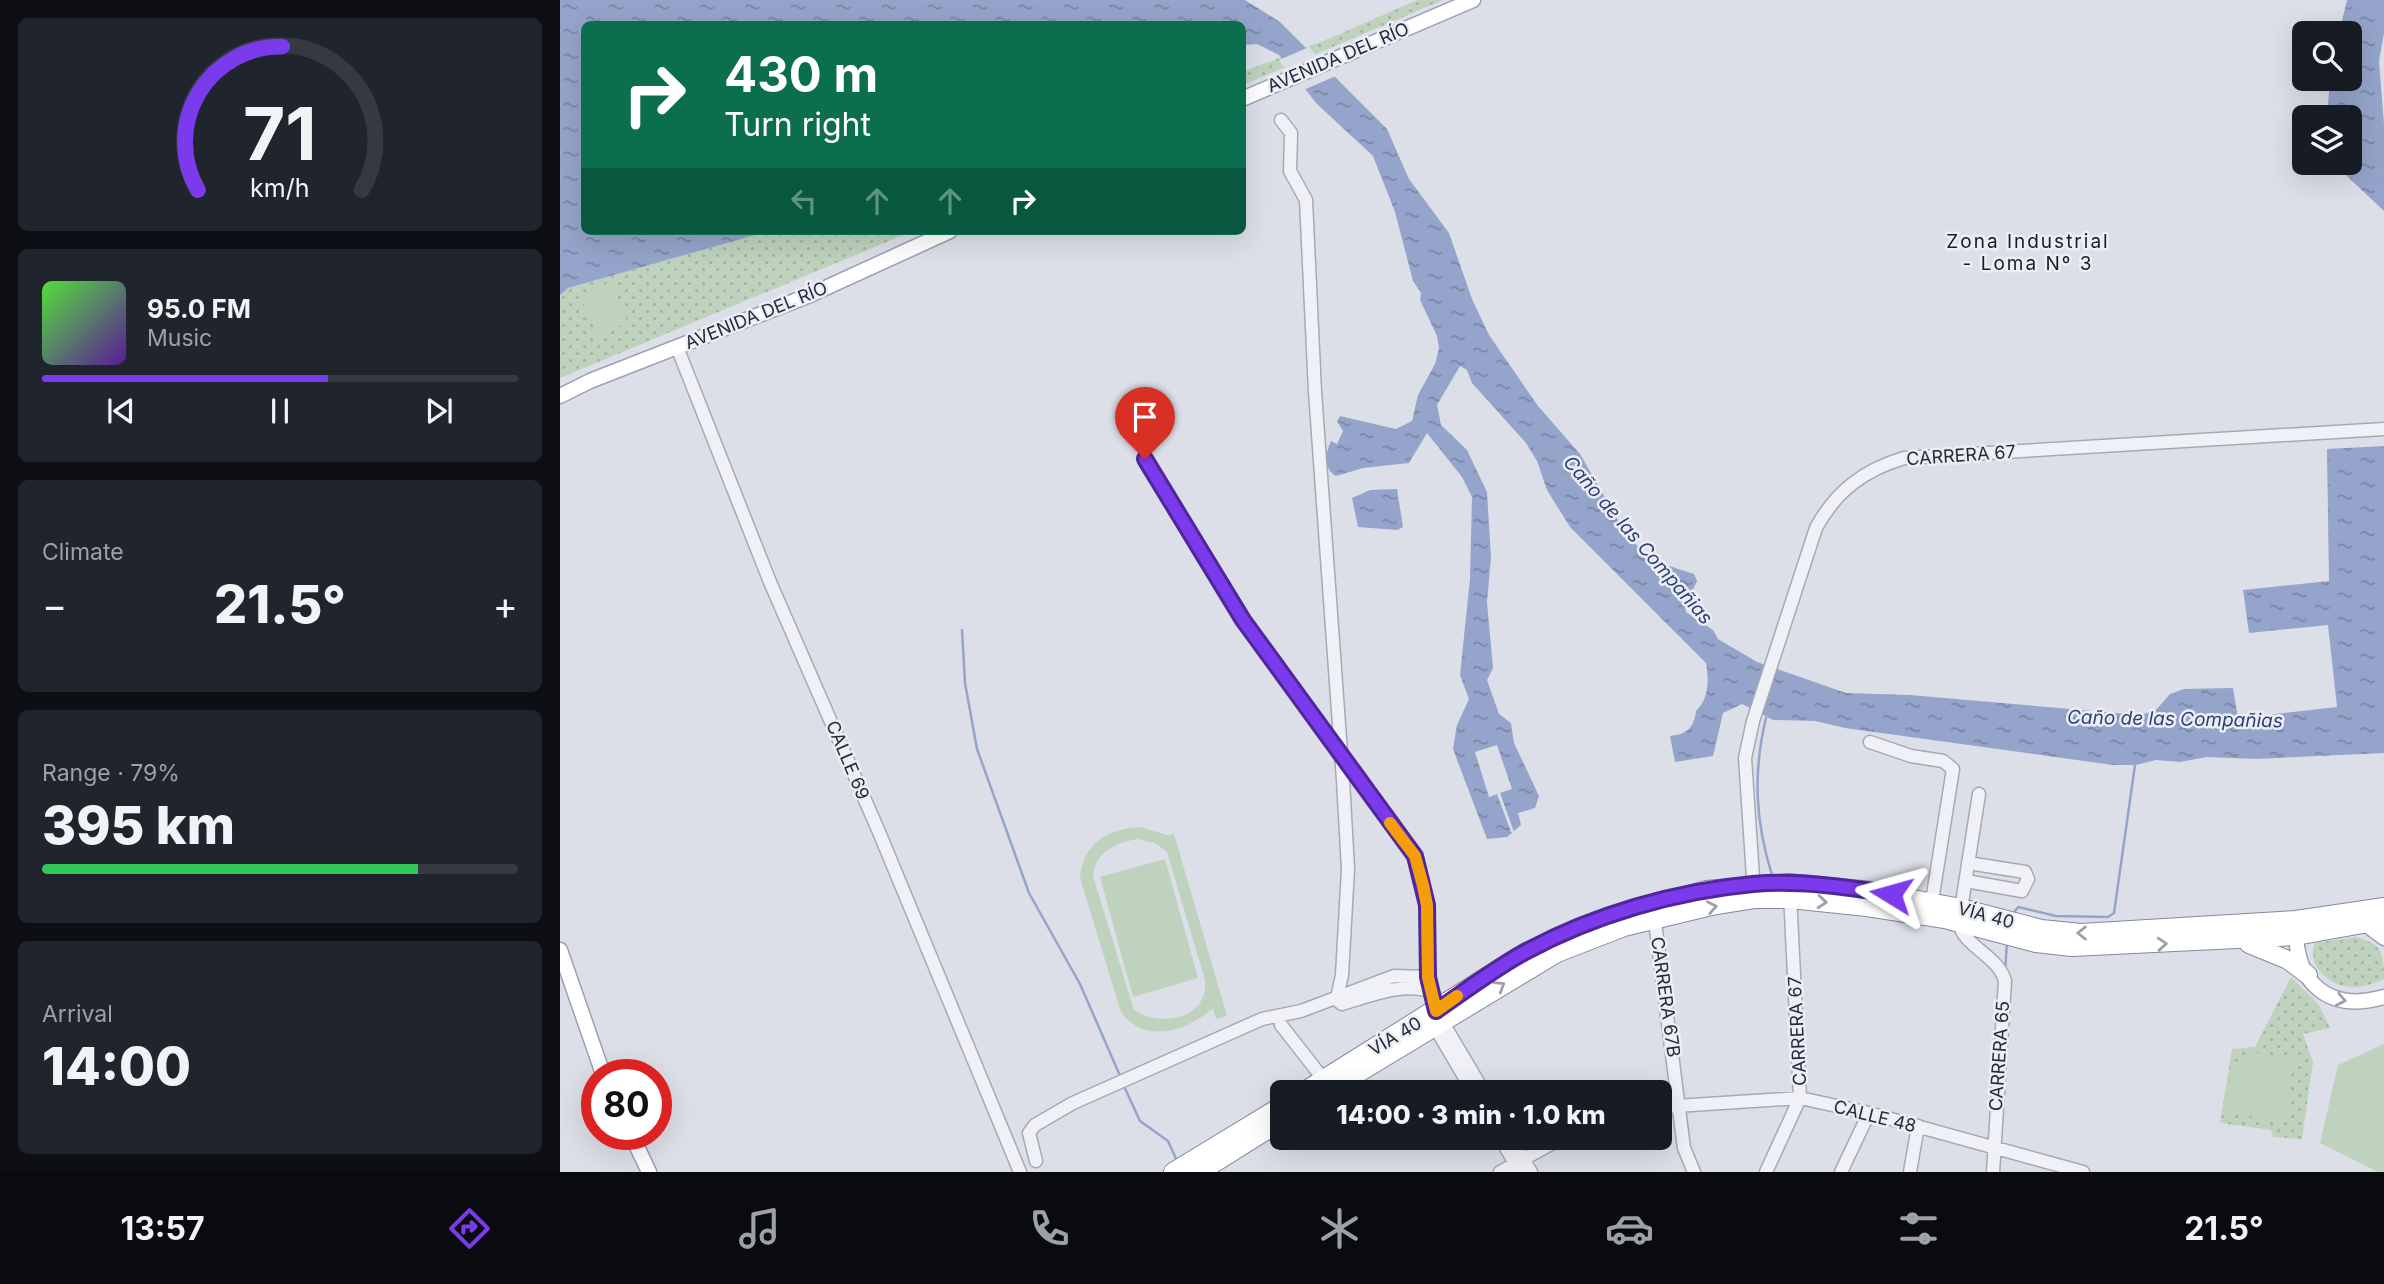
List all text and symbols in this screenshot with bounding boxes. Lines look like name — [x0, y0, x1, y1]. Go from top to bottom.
street label: AVENIDA DEL RÍO — [1264, 17, 1412, 96]
map controls — [2292, 21, 2362, 175]
button: search — [2292, 21, 2362, 91]
text: 430 m — [724, 45, 878, 104]
icon: right — [609, 49, 700, 140]
text: 71 — [243, 90, 317, 179]
text: Turn right — [724, 105, 871, 144]
button: layers — [2292, 105, 2362, 175]
text: km/h — [250, 173, 310, 203]
icon: left — [785, 182, 823, 220]
icon: ahead — [858, 182, 896, 220]
icon: ahead — [931, 182, 969, 220]
icon: right — [1004, 182, 1042, 220]
district label: Zona Industrial - Loma Nº 3 — [1946, 230, 2110, 275]
street label: AVENIDA DEL RÍO — [681, 276, 830, 353]
text: 95.0 FM — [147, 293, 251, 324]
text: Music — [147, 324, 212, 352]
pin — [1115, 387, 1175, 459]
icon: previous — [102, 392, 140, 430]
icon: pause — [261, 392, 299, 430]
icon: next — [420, 392, 458, 430]
icon: arrive — [1126, 398, 1164, 436]
street label: CARRERA 67 — [1906, 441, 2016, 469]
water label: Caño de las Compañias — [1559, 451, 1717, 629]
text: Climate — [42, 538, 124, 566]
text: 21.5° — [214, 573, 346, 636]
text: − — [42, 582, 67, 628]
text: + — [493, 582, 518, 628]
water label: Caño de las Compañias — [2067, 706, 2283, 732]
street label: CALLE 69 — [822, 717, 874, 803]
text: Range · 79% — [42, 759, 180, 787]
text: 395 km — [42, 794, 235, 857]
position arrow — [1854, 857, 1928, 931]
one-way arrow — [1817, 894, 1828, 909]
street label: VÍA 40 — [1955, 896, 2017, 933]
one-way arrow — [1706, 900, 1718, 915]
one-way arrow — [2076, 925, 2086, 941]
street label: CARRERA 67B — [1647, 935, 1685, 1059]
one-way arrow — [2157, 937, 2168, 952]
street label: CARRERA 67 — [1784, 976, 1810, 1086]
one-way arrow — [1493, 982, 1506, 995]
one-way arrow — [2335, 991, 2347, 1006]
text: Arrival — [42, 1000, 113, 1028]
street label: CARRERA 65 — [1985, 1000, 2013, 1112]
street label: VÍA 40 — [1364, 1011, 1425, 1060]
text: 14:00 — [42, 1035, 191, 1098]
speed limit sign: 80 — [581, 1059, 672, 1150]
street label: CALLE 48 — [1832, 1096, 1918, 1136]
text: 14:00 · 3 min · 1.0 km — [1336, 1099, 1606, 1130]
icon: directions — [445, 1204, 494, 1253]
icon: music — [735, 1204, 784, 1253]
icon: phone — [1025, 1204, 1074, 1253]
icon: climate — [1315, 1204, 1364, 1253]
icon: car — [1605, 1204, 1654, 1253]
icon: filters — [1894, 1204, 1943, 1253]
text: 13:57 — [120, 1209, 205, 1248]
text: 21.5° — [2184, 1209, 2264, 1248]

